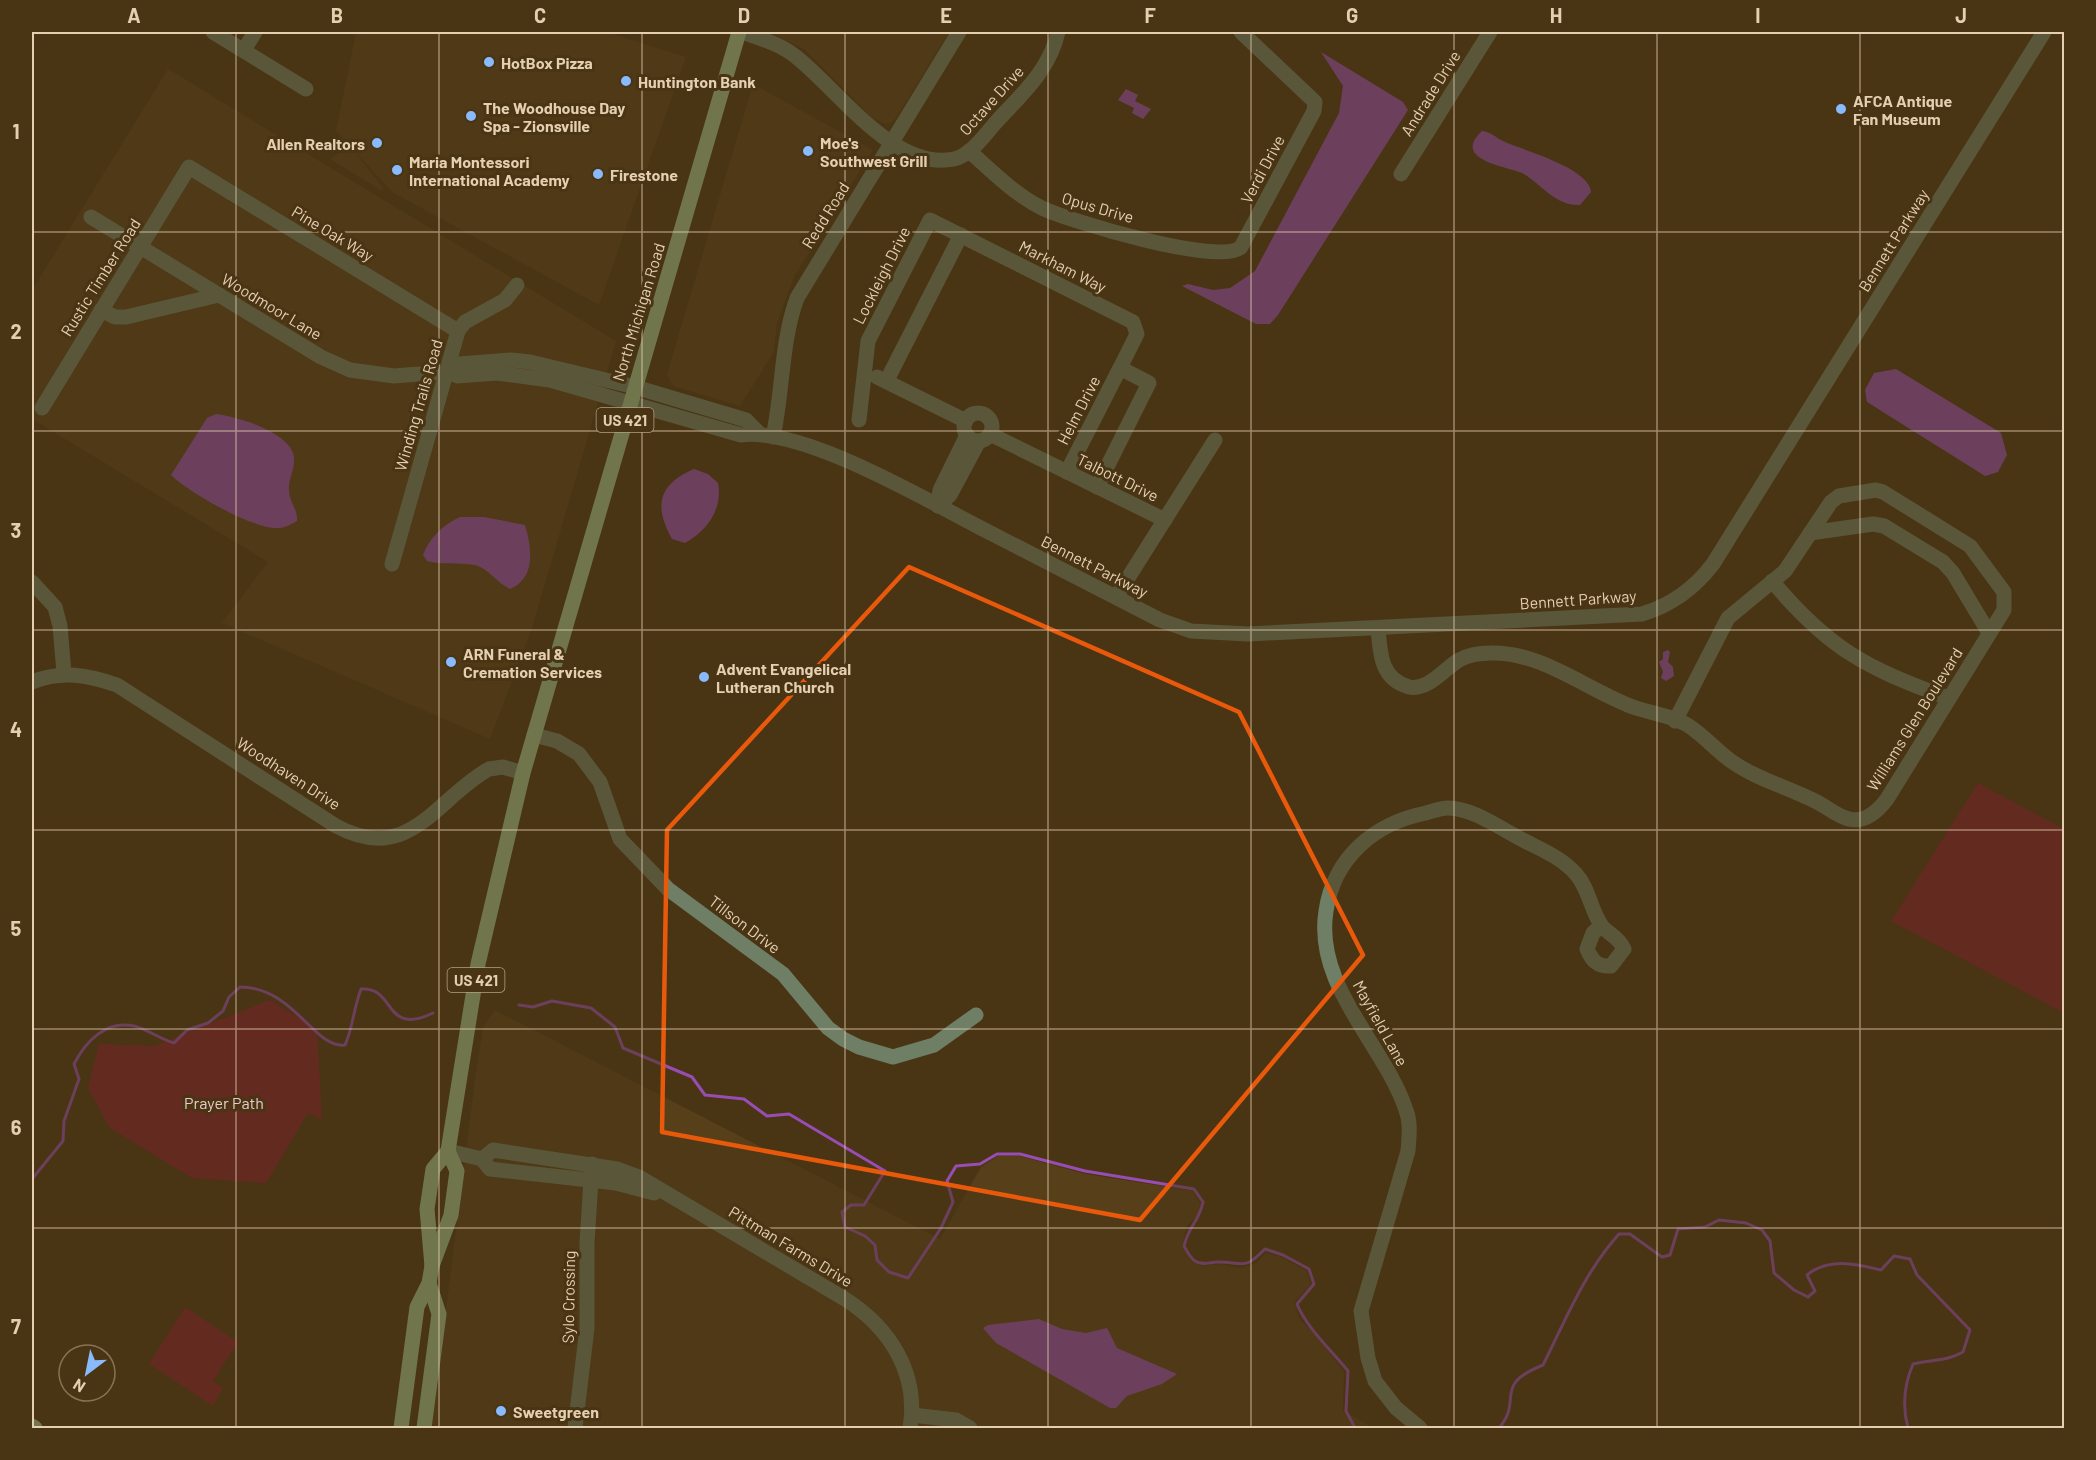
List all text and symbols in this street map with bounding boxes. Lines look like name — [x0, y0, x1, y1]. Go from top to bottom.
text: A — [127, 3, 141, 27]
text: B — [331, 3, 343, 27]
text: C — [534, 3, 546, 27]
text: D — [738, 3, 750, 27]
text: E — [940, 3, 952, 27]
text: F — [1144, 3, 1156, 27]
text: G — [1346, 3, 1358, 27]
text: H — [1550, 3, 1562, 27]
text: I — [1755, 3, 1761, 27]
text: J — [1955, 3, 1967, 27]
street label: Andrade Drive — [1396, 47, 1464, 139]
place label: HotBox Pizza — [501, 53, 593, 72]
marker: HotBox Pizza — [482, 55, 496, 69]
street label: Octave Drive — [955, 61, 1027, 139]
place label: Huntington Bank — [638, 72, 756, 91]
marker: Huntington Bank — [619, 74, 633, 88]
place label: AFCA Antique Fan Museum — [1853, 91, 1953, 128]
place label: The Woodhouse Day Spa - Zionsville — [483, 98, 625, 135]
marker: AFCA Antique Fan Museum — [1834, 102, 1848, 116]
marker: The Woodhouse Day Spa - Zionsville — [464, 109, 478, 123]
text: 1 — [12, 119, 20, 143]
street label: Verdi Drive — [1236, 132, 1288, 206]
place label: Moe's Southwest Grill — [820, 133, 927, 170]
place label: Allen Realtors — [266, 134, 365, 153]
marker: Allen Realtors — [370, 136, 384, 150]
marker: Moe's Southwest Grill — [801, 144, 815, 158]
place label: Maria Montessori International Academy — [409, 152, 570, 189]
marker: Maria Montessori International Academy — [390, 163, 404, 177]
place label: Firestone — [610, 165, 678, 184]
marker: Firestone — [591, 167, 605, 181]
street label: Redd Road — [797, 178, 853, 252]
street label: Bennett Parkway — [1854, 185, 1932, 295]
street label: Opus Drive — [1060, 188, 1136, 226]
street label: Pine Oak Way — [289, 201, 378, 265]
street label: Rustic Timber Road — [56, 215, 144, 339]
street label: Lockleigh Drive — [848, 223, 914, 327]
street label: Markham Way — [1016, 236, 1110, 296]
street label: North Michigan Road — [608, 241, 668, 383]
street label: Woodmoor Lane — [219, 269, 325, 343]
text: 2 — [10, 319, 22, 343]
street label: Winding Trails Road — [390, 337, 446, 473]
street label: Helm Drive — [1053, 372, 1103, 448]
road number: US 421 — [596, 408, 654, 432]
street label: Talbott Drive — [1074, 449, 1162, 505]
text: 3 — [11, 518, 21, 542]
street label: Bennett Parkway — [1038, 531, 1152, 601]
street label: Bennett Parkway — [1519, 585, 1638, 613]
place label: ARN Funeral & Cremation Services — [463, 644, 602, 681]
street label: Williams Glen Boulevard — [1862, 644, 1966, 794]
marker: ARN Funeral & Cremation Services — [444, 655, 458, 669]
place label: Advent Evangelical Lutheran Church — [716, 659, 851, 696]
marker: Advent Evangelical Lutheran Church — [697, 670, 711, 684]
text: 4 — [10, 717, 22, 741]
street label: Woodhaven Drive — [234, 732, 344, 814]
street label: Tillson Drive — [706, 891, 784, 957]
text: 5 — [11, 916, 22, 940]
road number: US 421 — [448, 968, 504, 992]
street label: Mayfield Lane — [1350, 977, 1412, 1069]
park label: Prayer Path — [184, 1093, 264, 1112]
text: 6 — [11, 1115, 22, 1139]
street label: Pittman Farms Drive — [726, 1202, 856, 1290]
street label: Sylo Crossing — [558, 1250, 578, 1344]
text: 7 — [11, 1314, 21, 1338]
north arrow — [57, 1343, 117, 1403]
text: N — [69, 1375, 88, 1397]
place label: Sweetgreen — [513, 1402, 599, 1421]
marker: Sweetgreen — [494, 1404, 508, 1418]

